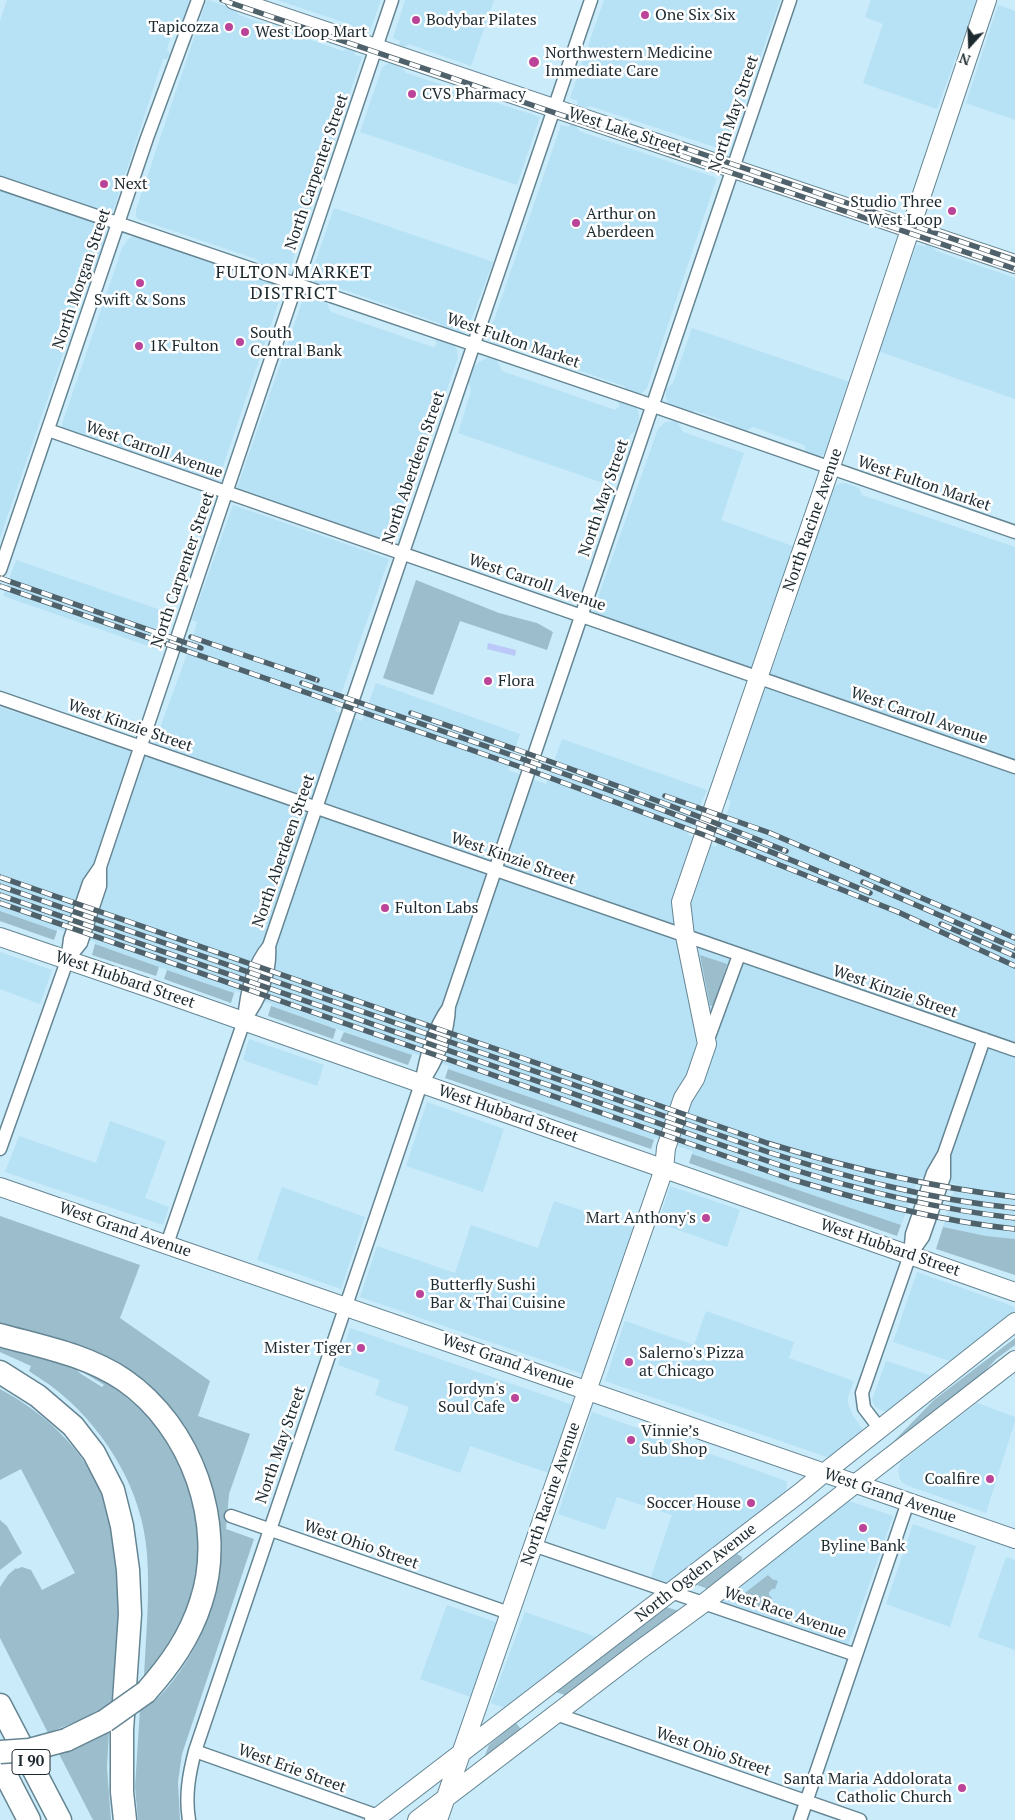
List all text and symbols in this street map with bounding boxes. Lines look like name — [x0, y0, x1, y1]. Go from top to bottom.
place label: One Six Six — [655, 5, 736, 25]
marker: One Six Six — [639, 9, 651, 21]
place label: Bodybar Pilates — [426, 10, 537, 30]
marker: Bodybar Pilates — [410, 14, 422, 26]
place label: Tapicozza — [148, 17, 219, 37]
north arrow — [945, 20, 995, 70]
marker: Tapicozza — [223, 21, 235, 33]
place label: West Loop Mart — [255, 22, 367, 42]
marker: West Loop Mart — [239, 26, 251, 38]
place label: Northwestern Medicine Immediate Care — [545, 43, 712, 81]
text: N — [956, 49, 973, 70]
street label: North May Street — [705, 53, 763, 175]
marker: Northwestern Medicine Immediate Care — [527, 55, 541, 69]
place label: CVS Pharmacy — [422, 84, 526, 104]
marker: CVS Pharmacy — [406, 88, 418, 100]
street label: North Carpenter Street — [281, 91, 353, 253]
street label: West Lake Street — [566, 104, 684, 158]
place label: Next — [114, 174, 148, 194]
marker: Next — [98, 178, 110, 190]
place label: Studio Three West Loop — [850, 192, 942, 230]
place label: Arthur on Aberdeen — [586, 204, 656, 242]
marker: Studio Three West Loop — [946, 205, 958, 217]
street label: North Morgan Street — [49, 206, 115, 352]
marker: Arthur on Aberdeen — [570, 217, 582, 229]
district label: FULTON MARKET DISTRICT — [214, 262, 374, 304]
marker: Swift & Sons — [134, 277, 146, 289]
place label: Swift & Sons — [94, 290, 186, 310]
street label: West Fulton Market — [444, 309, 582, 373]
place label: South Central Bank — [250, 323, 342, 361]
place label: 1K Fulton — [149, 336, 219, 356]
marker: South Central Bank — [234, 336, 246, 348]
marker: 1K Fulton — [133, 340, 145, 352]
street label: North Aberdeen Street — [379, 389, 449, 547]
street label: West Carroll Avenue — [83, 417, 225, 483]
street label: North May Street — [575, 437, 633, 559]
street label: North Racine Avenue — [779, 446, 847, 594]
street label: West Fulton Market — [855, 452, 993, 516]
street label: North Carpenter Street — [147, 489, 219, 651]
street label: West Carroll Avenue — [466, 550, 608, 616]
place label: Flora — [498, 671, 535, 691]
marker: Flora — [482, 675, 494, 687]
street label: West Carroll Avenue — [848, 683, 990, 749]
street label: West Kinzie Street — [65, 696, 195, 756]
street label: North Aberdeen Street — [249, 772, 319, 930]
street label: West Kinzie Street — [448, 829, 578, 889]
place label: Fulton Labs — [395, 898, 478, 918]
marker: Fulton Labs — [379, 902, 391, 914]
street label: West Hubbard Street — [53, 947, 197, 1013]
street label: West Kinzie Street — [830, 962, 960, 1022]
street label: West Hubbard Street — [436, 1081, 580, 1147]
street label: West Grand Avenue — [56, 1198, 194, 1262]
place label: Mart Anthony's — [586, 1208, 696, 1228]
marker: Mart Anthony's — [700, 1212, 712, 1224]
street label: West Hubbard Street — [818, 1215, 962, 1281]
place label: Butterfly Sushi Bar & Thai Cuisine — [430, 1275, 565, 1313]
marker: Butterfly Sushi Bar & Thai Cuisine — [414, 1288, 426, 1300]
street label: West Grand Avenue — [439, 1330, 577, 1394]
place label: Mister Tiger — [264, 1338, 351, 1358]
marker: Mister Tiger — [355, 1342, 367, 1354]
place label: Salerno's Pizza at Chicago — [639, 1343, 744, 1381]
marker: Salerno's Pizza at Chicago — [623, 1356, 635, 1368]
place label: Jordyn's Soul Cafe — [438, 1379, 505, 1417]
street label: North May Street — [252, 1384, 310, 1506]
marker: Jordyn's Soul Cafe — [509, 1392, 521, 1404]
street label: North Racine Avenue — [517, 1420, 585, 1568]
place label: Vinnie’s Sub Shop — [641, 1421, 707, 1459]
marker: Vinnie’s Sub Shop — [625, 1434, 637, 1446]
street label: West Grand Avenue — [821, 1464, 959, 1528]
place label: Coalfire — [925, 1469, 980, 1489]
marker: Coalfire — [984, 1473, 996, 1485]
place label: Soccer House — [647, 1493, 741, 1513]
marker: Soccer House — [745, 1497, 757, 1509]
street label: West Ohio Street — [301, 1516, 421, 1574]
street label: North Ogden Avenue — [631, 1520, 761, 1626]
marker: Byline Bank — [857, 1522, 869, 1534]
place label: Byline Bank — [821, 1536, 905, 1556]
street label: West Race Avenue — [721, 1583, 849, 1643]
street label: West Ohio Street — [653, 1723, 773, 1781]
street label: West Erie Street — [235, 1741, 349, 1797]
road number: I 90 — [12, 1750, 50, 1774]
place label: Santa Maria Addolorata Catholic Church — [784, 1769, 952, 1807]
marker: Santa Maria Addolorata Catholic Church — [956, 1782, 968, 1794]

